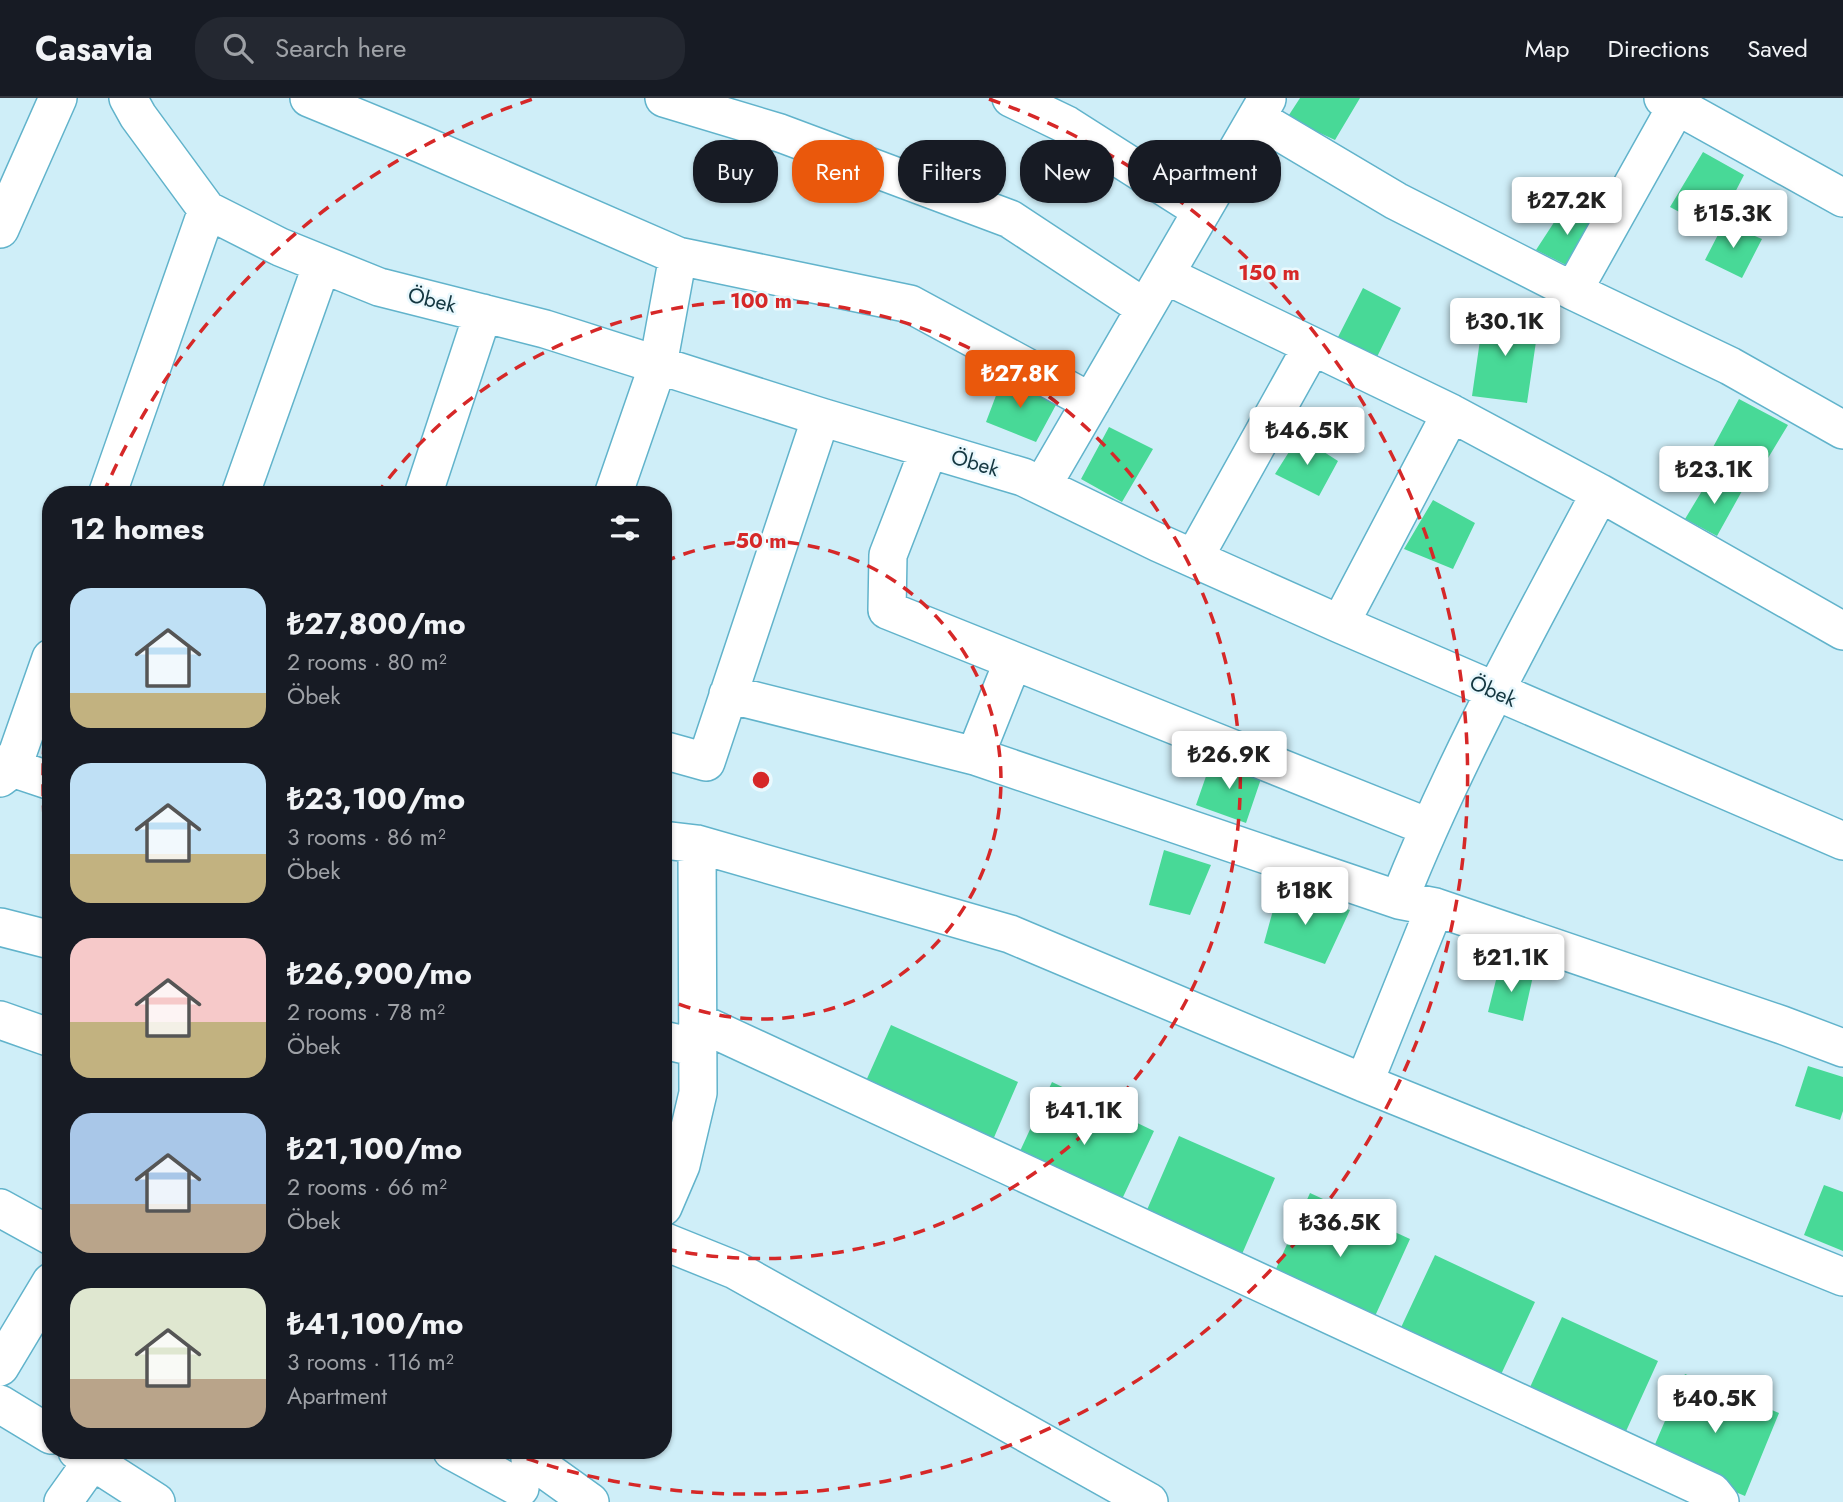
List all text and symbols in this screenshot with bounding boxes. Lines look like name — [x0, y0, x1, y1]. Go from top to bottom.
search box — [195, 17, 685, 80]
text: Casavia — [35, 25, 153, 72]
icon: search — [219, 29, 257, 67]
text: Search here — [275, 29, 406, 67]
text: Map — [1525, 31, 1570, 66]
text: Directions — [1608, 31, 1709, 66]
text: Saved — [1747, 31, 1808, 66]
chip: Buy — [693, 140, 778, 203]
chip: Rent — [792, 140, 884, 203]
chip: Filters — [898, 140, 1006, 203]
chip: New — [1020, 140, 1114, 203]
chip: Apartment — [1128, 140, 1281, 203]
pin: ₺27.2K — [1510, 178, 1624, 237]
text: ₺27.2K — [1528, 183, 1606, 217]
pin: ₺15.3K — [1676, 190, 1790, 250]
text: ₺15.3K — [1694, 196, 1772, 230]
text: 150 m — [1238, 258, 1300, 288]
street label: Öbek — [405, 280, 460, 321]
text: 100 m — [730, 286, 792, 316]
pin: ₺30.1K — [1448, 299, 1562, 358]
text: ₺30.1K — [1466, 304, 1544, 338]
pin: ₺27.8K — [963, 350, 1077, 410]
text: ₺27.8K — [981, 356, 1059, 390]
pin: ₺46.5K — [1250, 408, 1364, 467]
text: ₺46.5K — [1266, 413, 1348, 447]
street label: Öbek — [947, 442, 1003, 484]
pin: ₺23.1K — [1657, 446, 1771, 506]
text: ₺23.1K — [1675, 452, 1753, 486]
text: 12 homes — [70, 507, 204, 550]
icon: filters — [606, 509, 644, 547]
text: 50 m — [736, 526, 786, 556]
text: ₺27,800/mo — [287, 602, 466, 645]
icon: home — [126, 616, 210, 700]
text: 2 rooms · 80 m² — [287, 645, 447, 679]
street label: Öbek — [1465, 667, 1522, 715]
text: Öbek — [287, 679, 340, 713]
pin: ₺26.9K — [1172, 732, 1286, 791]
text: ₺26.9K — [1188, 737, 1270, 771]
centre of rings — [749, 768, 773, 792]
text: ₺23,100/mo — [287, 777, 465, 820]
icon: home — [126, 791, 210, 875]
text: 3 rooms · 86 m² — [287, 820, 446, 854]
text: Öbek — [287, 854, 340, 888]
pin: ₺18K — [1264, 868, 1346, 927]
text: ₺18K — [1277, 873, 1333, 907]
pin: ₺21.1K — [1454, 934, 1568, 994]
text: ₺21.1K — [1473, 940, 1549, 974]
text: ₺26,900/mo — [287, 952, 472, 995]
icon: home — [126, 966, 210, 1050]
text: 2 rooms · 78 m² — [287, 995, 445, 1029]
text: Öbek — [287, 1029, 340, 1063]
pin: ₺41.1K — [1027, 1088, 1141, 1147]
text: ₺41.1K — [1046, 1093, 1122, 1127]
text: ₺21,100/mo — [287, 1127, 462, 1170]
icon: home — [126, 1141, 210, 1225]
text: 2 rooms · 66 m² — [287, 1170, 447, 1204]
pin: ₺36.5K — [1283, 1200, 1397, 1259]
text: Öbek — [287, 1204, 340, 1238]
text: ₺36.5K — [1299, 1205, 1381, 1239]
text: ₺41,100/mo — [287, 1302, 464, 1345]
icon: home — [126, 1316, 210, 1400]
text: 3 rooms · 116 m² — [287, 1345, 454, 1379]
pin: ₺40.5K — [1658, 1376, 1772, 1435]
text: Apartment — [287, 1379, 387, 1413]
text: ₺40.5K — [1674, 1381, 1756, 1415]

